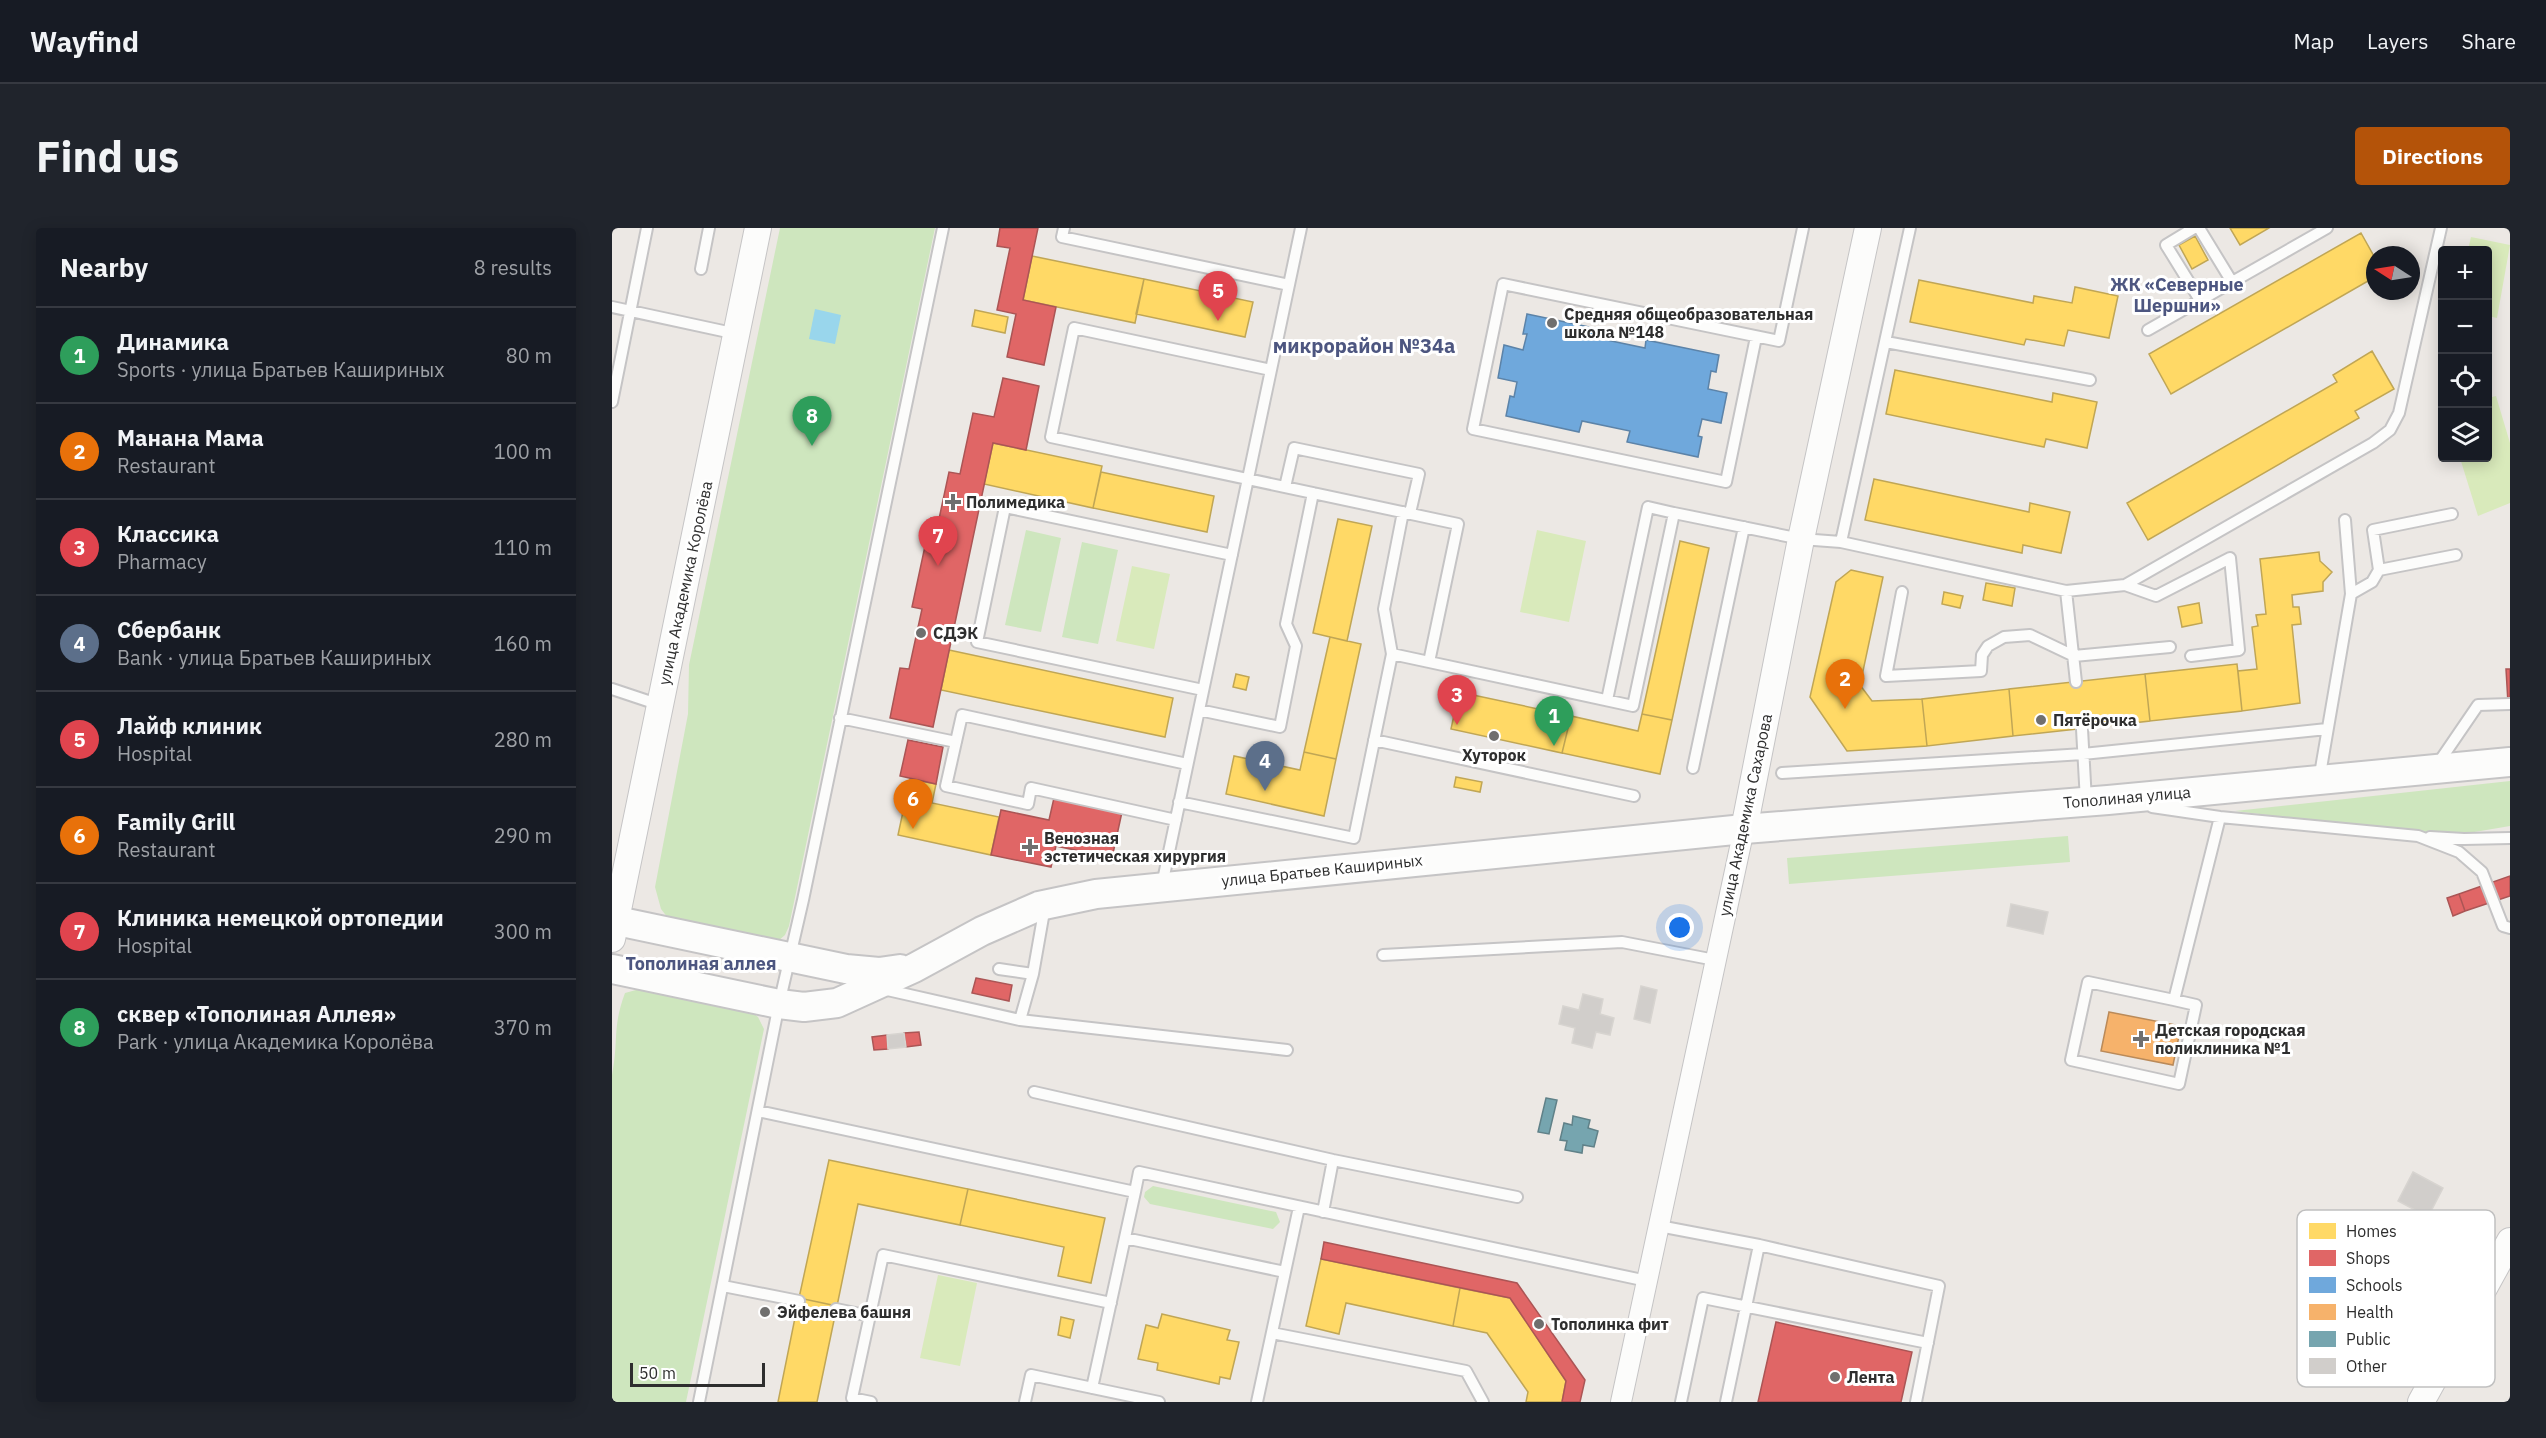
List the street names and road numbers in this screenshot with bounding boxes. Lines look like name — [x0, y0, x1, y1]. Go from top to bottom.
street label: улица Академика Королёва — [654, 479, 717, 687]
street label: улица Академика Сахарова — [1714, 711, 1776, 918]
street label: Тополиная улица — [2062, 781, 2192, 813]
street label: улица Братьев Кашириных — [1220, 849, 1424, 891]

